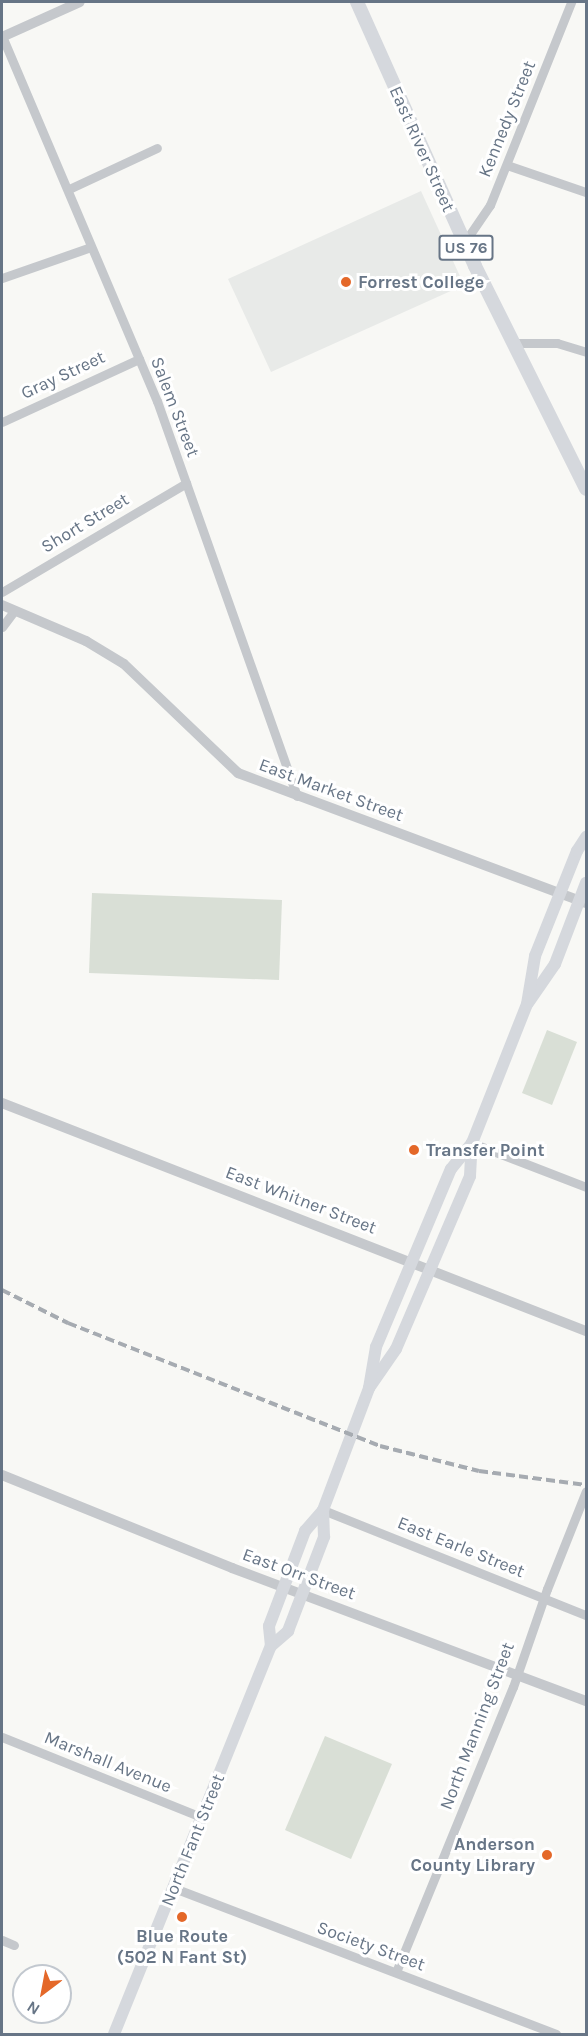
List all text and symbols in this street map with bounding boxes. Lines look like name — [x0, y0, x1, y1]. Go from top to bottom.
street label: Kennedy Street — [474, 58, 540, 180]
street label: East River Street — [385, 83, 459, 215]
road number: US 76 — [438, 235, 494, 261]
place label: Forrest College — [358, 271, 484, 293]
marker: Forrest College — [339, 275, 353, 289]
street label: Gray Street — [18, 346, 108, 404]
street label: Salem Street — [146, 354, 204, 460]
street label: Short Street — [37, 488, 133, 558]
street label: East Market Street — [256, 754, 406, 826]
place label: Transfer Point — [426, 1139, 545, 1161]
marker: Transfer Point — [407, 1143, 421, 1157]
street label: East Whitner Street — [222, 1161, 380, 1239]
street label: East Earle Street — [394, 1512, 528, 1582]
street label: East Orr Street — [239, 1544, 359, 1604]
street label: North Manning Street — [435, 1639, 519, 1813]
street label: Marshall Avenue — [41, 1727, 175, 1797]
street label: North Fant Street — [157, 1771, 229, 1909]
place label: Anderson County Library — [411, 1834, 535, 1876]
marker: Anderson County Library — [540, 1848, 554, 1862]
marker: Blue Route (502 N Fant St) — [175, 1910, 189, 1924]
street label: Society Street — [314, 1916, 428, 1976]
place label: Blue Route (502 N Fant St) — [117, 1926, 247, 1968]
north arrow — [12, 1964, 72, 2024]
text: N — [23, 1997, 43, 2019]

